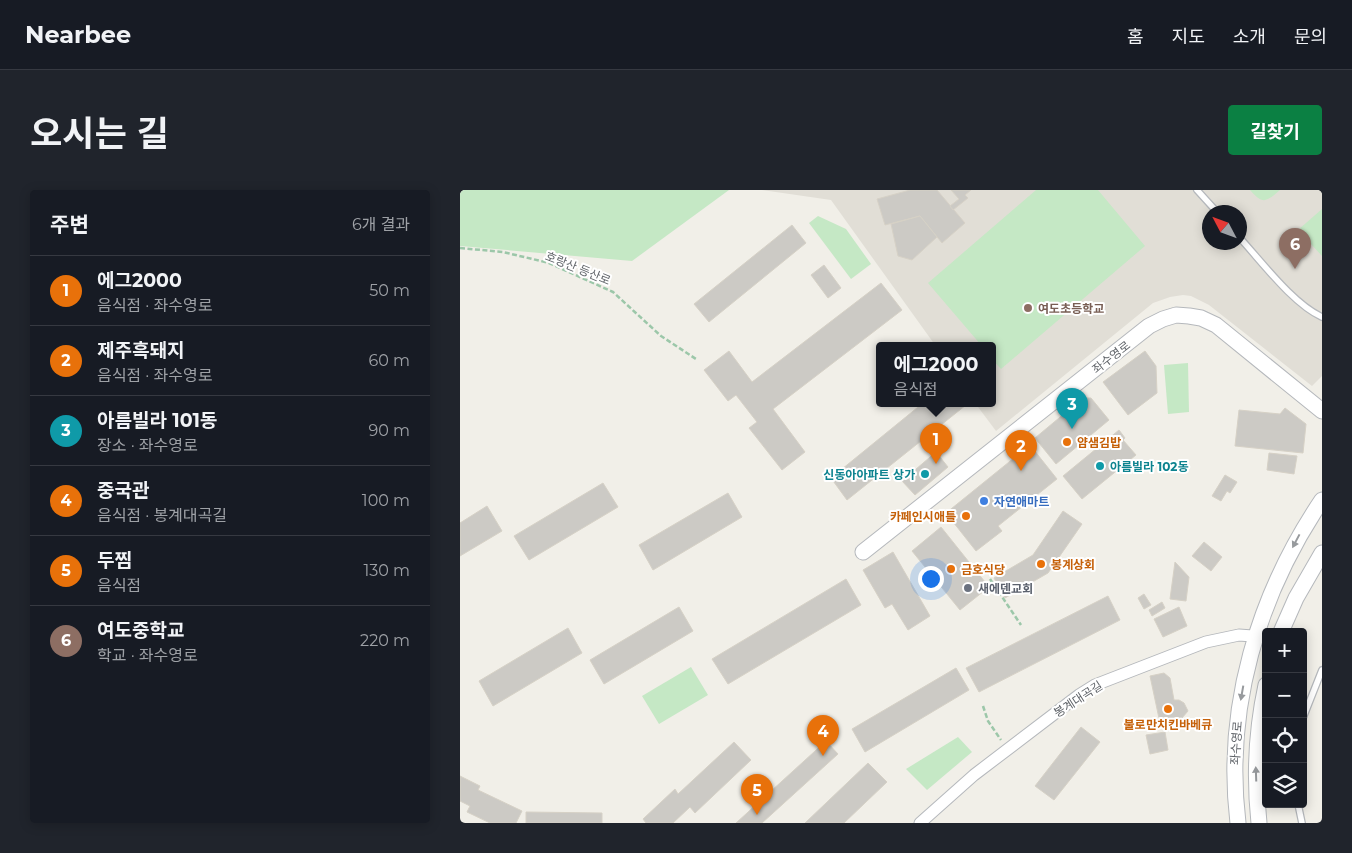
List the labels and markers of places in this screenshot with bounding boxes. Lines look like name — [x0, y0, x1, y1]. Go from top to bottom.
pin: 6 — [1279, 228, 1311, 269]
place label: 여도초등학교 — [1038, 301, 1104, 316]
marker: 여도초등학교 — [1022, 302, 1034, 314]
pin: 3 — [1056, 388, 1088, 429]
pin: 1 — [920, 423, 952, 464]
pin: 2 — [1005, 430, 1037, 471]
place label: 얌샘김밥 — [1077, 435, 1121, 450]
marker: 얌샘김밥 — [1061, 436, 1073, 448]
place label: 아름빌라 102동 — [1110, 459, 1188, 474]
marker: 아름빌라 102동 — [1094, 460, 1106, 472]
place label: 신동아아파트 상가 — [823, 467, 915, 482]
marker: 신동아아파트 상가 — [919, 468, 931, 480]
place label: 자연애마트 — [994, 494, 1049, 509]
marker: 자연애마트 — [978, 495, 990, 507]
place label: 카페인시애틀 — [890, 509, 956, 524]
marker: 카페인시애틀 — [960, 510, 972, 522]
place label: 봉계상회 — [1051, 557, 1095, 572]
marker: 봉계상회 — [1035, 558, 1047, 570]
place label: 금호식당 — [961, 562, 1005, 577]
marker: 금호식당 — [945, 563, 957, 575]
place label: 새에덴교회 — [978, 581, 1033, 596]
marker: 새에덴교회 — [962, 582, 974, 594]
marker: 불로만치킨바베큐 — [1162, 703, 1174, 715]
pin: 4 — [807, 715, 839, 756]
place label: 불로만치킨바베큐 — [1124, 717, 1212, 732]
pin: 5 — [741, 774, 773, 815]

